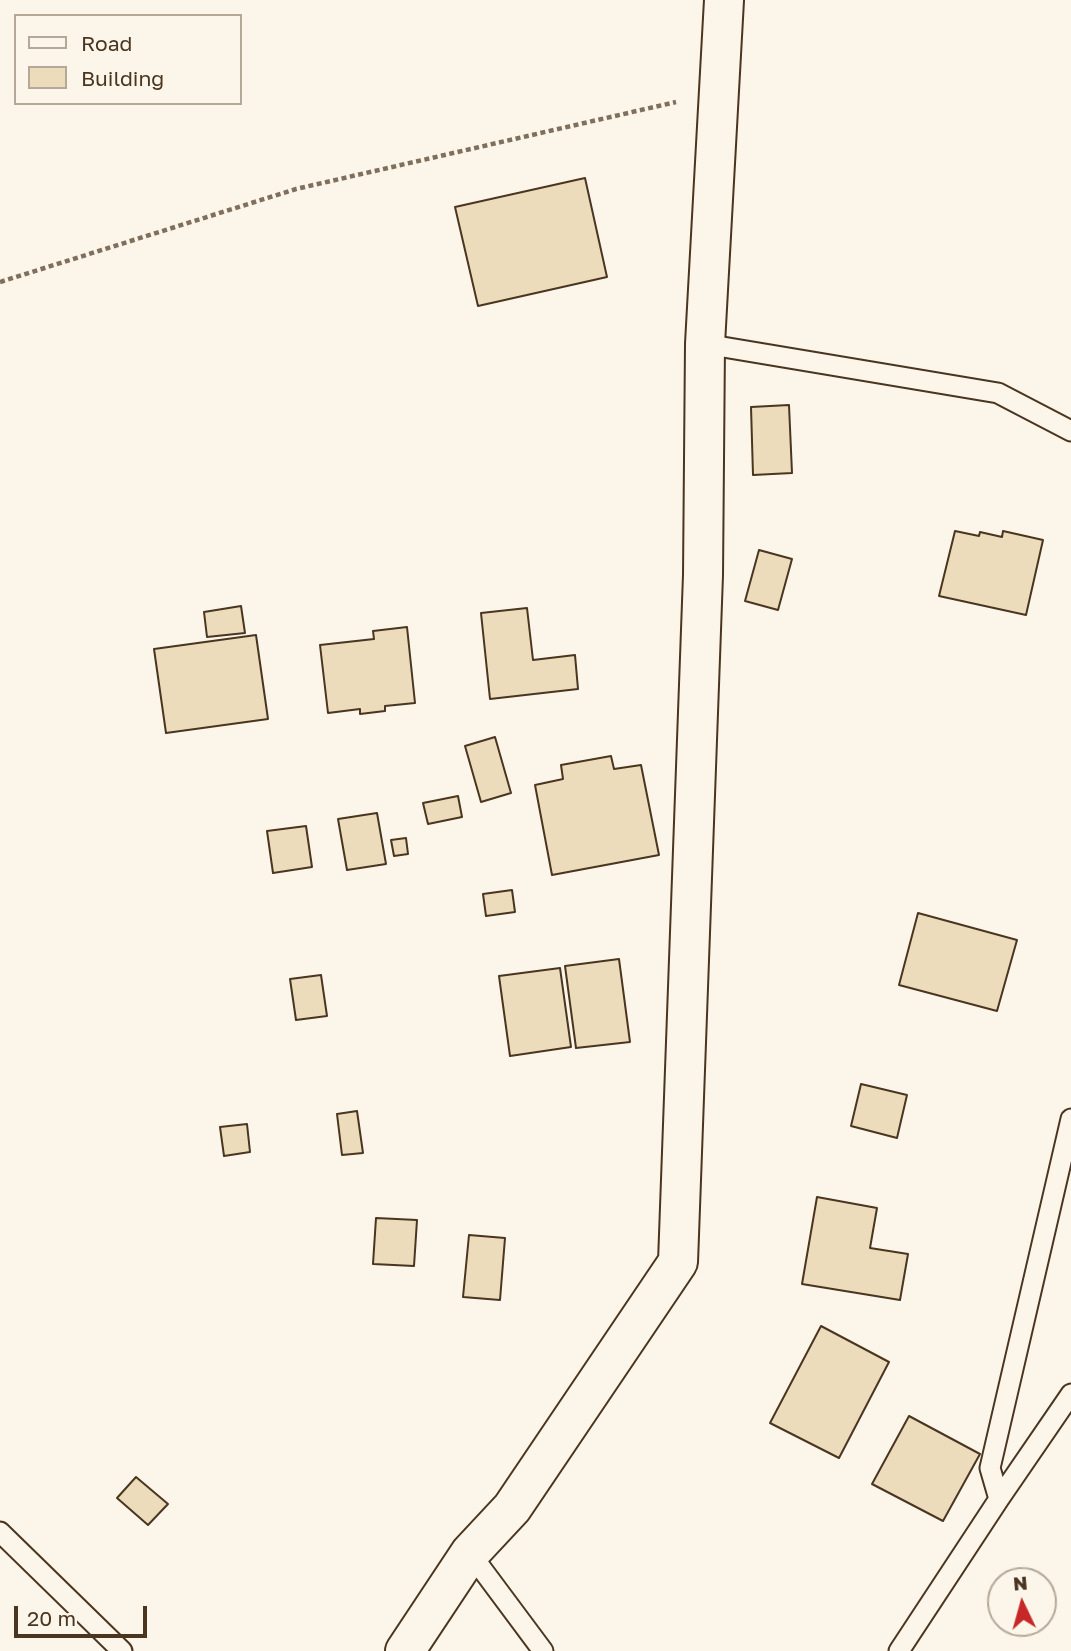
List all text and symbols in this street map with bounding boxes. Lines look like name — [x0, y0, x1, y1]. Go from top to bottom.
legend — [14, 14, 242, 105]
text: Road — [81, 30, 132, 56]
text: Building — [81, 65, 164, 91]
north arrow — [987, 1567, 1057, 1637]
text: N — [1012, 1570, 1028, 1595]
scale bar — [18, 1592, 150, 1636]
text: 20 m — [27, 1605, 76, 1631]

